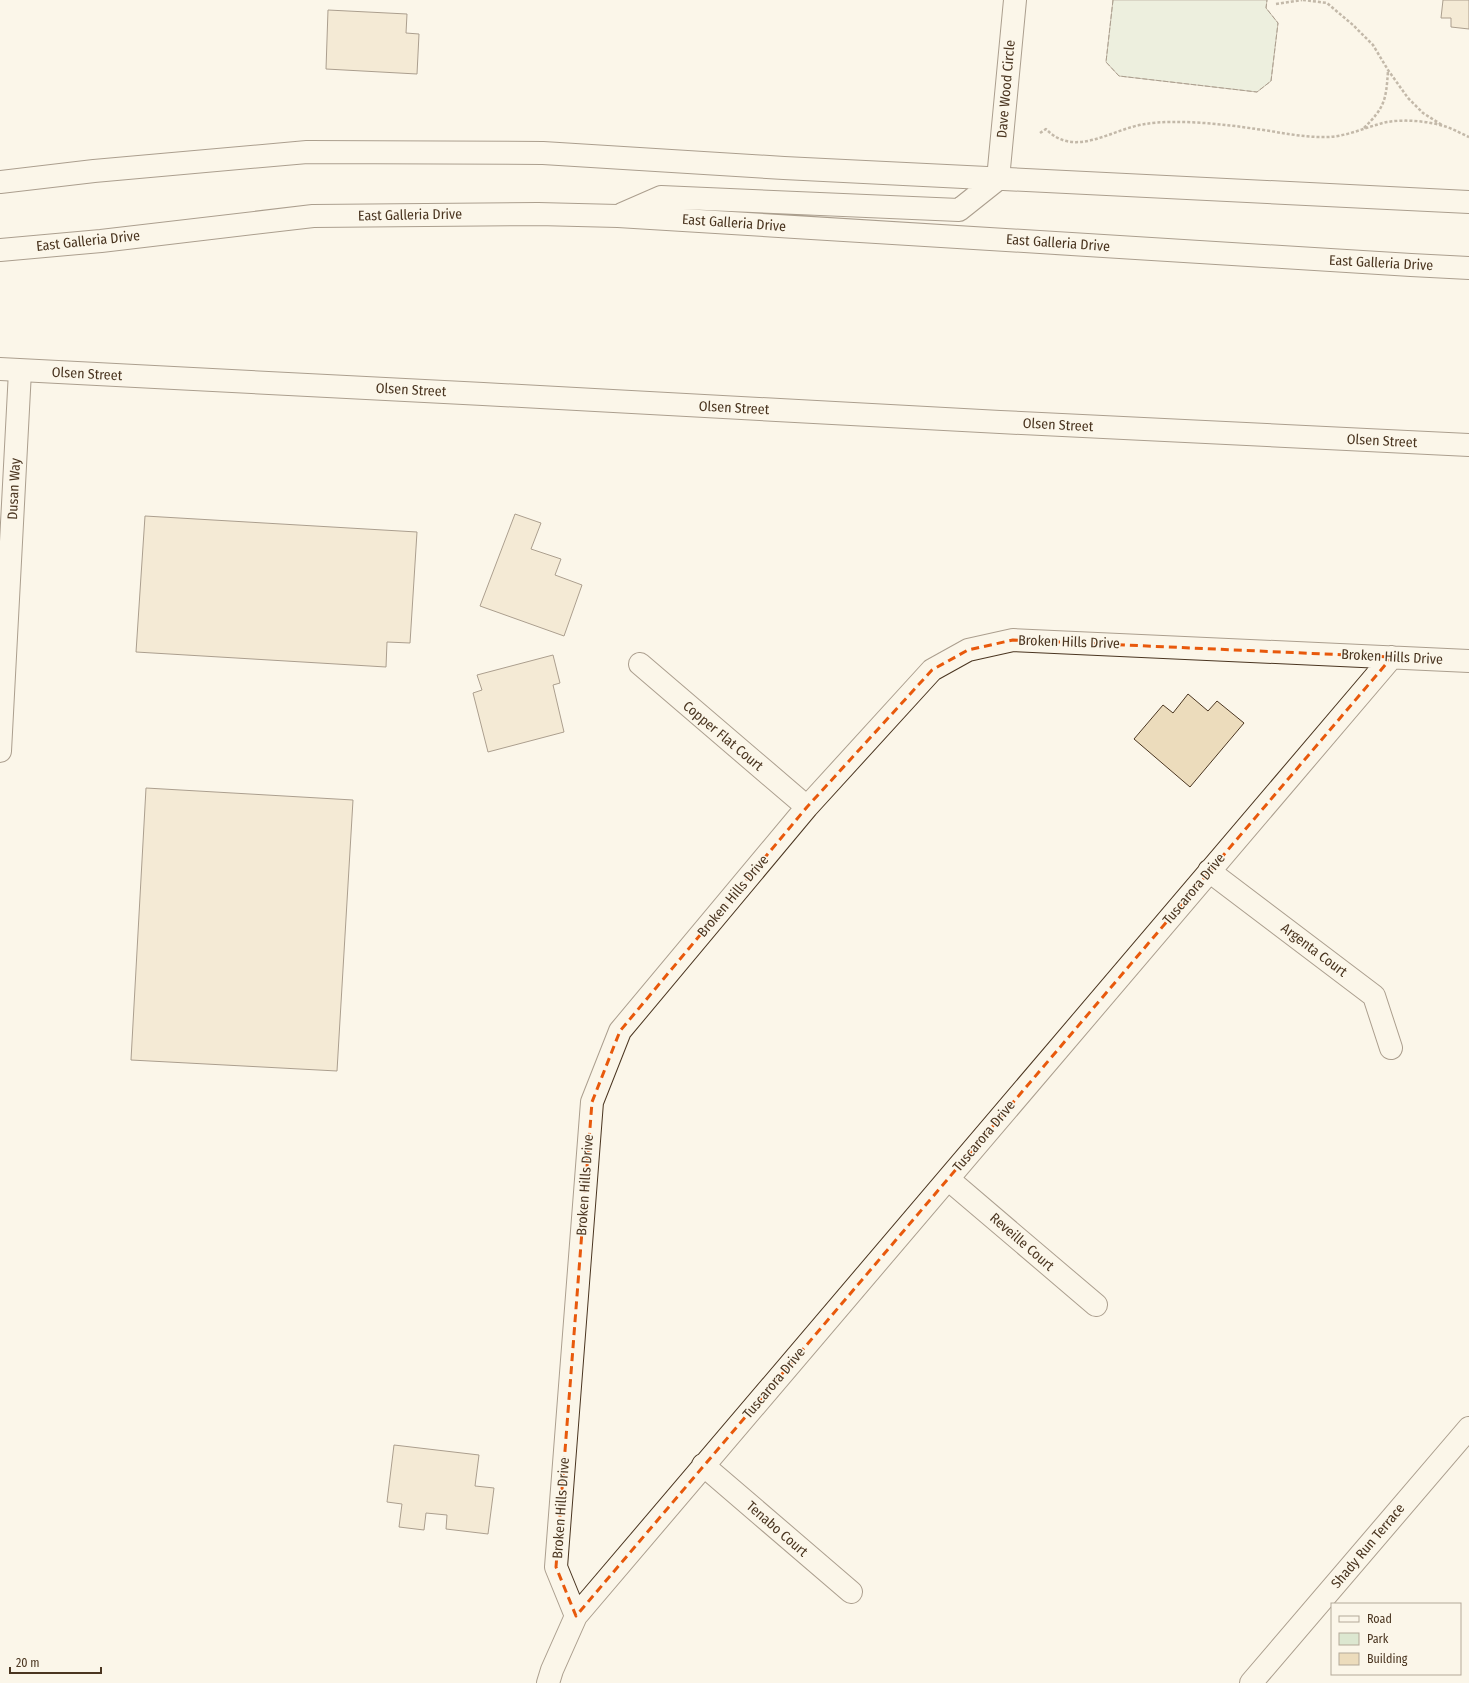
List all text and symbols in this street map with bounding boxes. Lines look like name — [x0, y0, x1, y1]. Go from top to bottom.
street label: Dave Wood Circle — [993, 39, 1019, 139]
street label: East Galleria Drive — [358, 206, 462, 224]
street label: East Galleria Drive — [681, 211, 787, 235]
street label: East Galleria Drive — [35, 227, 141, 255]
street label: East Galleria Drive — [1005, 231, 1111, 255]
street label: East Galleria Drive — [1329, 252, 1434, 274]
street label: Olsen Street — [51, 364, 123, 384]
street label: Olsen Street — [375, 380, 447, 400]
street label: Olsen Street — [698, 398, 770, 418]
street label: Olsen Street — [1022, 415, 1094, 435]
street label: Olsen Street — [1346, 431, 1418, 451]
street label: Dusan Way — [4, 457, 24, 520]
street label: Broken Hills Drive — [1018, 632, 1120, 652]
street label: Broken Hills Drive — [1341, 646, 1443, 668]
street label: Copper Flat Court — [679, 698, 767, 775]
street label: Tuscarora Drive — [1159, 850, 1229, 928]
street label: Broken Hills Drive — [694, 851, 772, 940]
street label: Argenta Court — [1278, 920, 1351, 981]
street label: Tuscarora Drive — [949, 1097, 1019, 1175]
street label: Broken Hills Drive — [573, 1134, 597, 1236]
street label: Reveille Court — [986, 1210, 1058, 1275]
street label: Tuscarora Drive — [739, 1344, 809, 1422]
street label: Broken Hills Drive — [549, 1457, 573, 1559]
street label: Tenabo Court — [743, 1498, 812, 1561]
street label: Shady Run Terrace — [1328, 1500, 1408, 1592]
legend — [1331, 1603, 1461, 1675]
text: Road — [1367, 1612, 1392, 1626]
text: Park — [1367, 1632, 1389, 1646]
scale bar — [10, 1649, 101, 1675]
text: Building — [1367, 1652, 1408, 1666]
text: 20 m — [16, 1656, 40, 1670]

